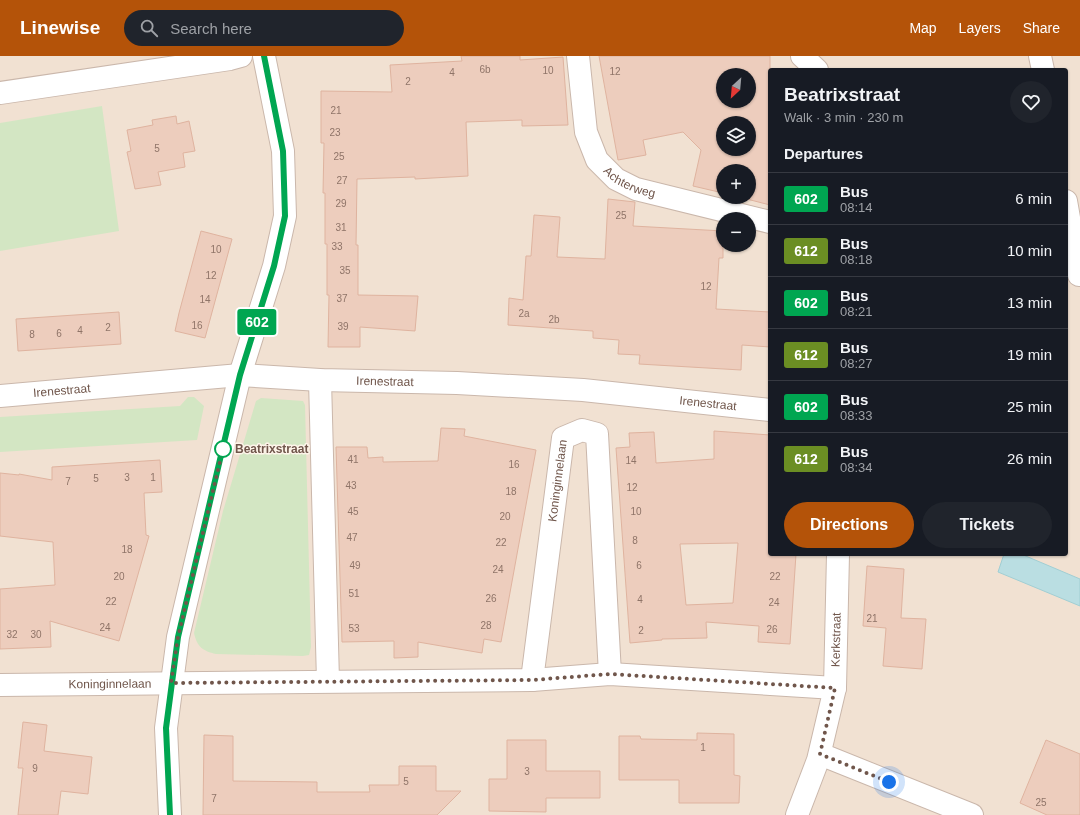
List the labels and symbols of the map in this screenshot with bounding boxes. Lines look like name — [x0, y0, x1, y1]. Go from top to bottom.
house number: 6b — [479, 64, 491, 75]
house number: 10 — [542, 65, 554, 76]
house number: 12 — [609, 66, 621, 77]
house number: 4 — [449, 67, 455, 78]
north arrow — [716, 68, 756, 108]
house number: 2 — [405, 76, 411, 87]
house number: 21 — [330, 105, 342, 116]
house number: 23 — [329, 127, 341, 138]
house number: 5 — [154, 143, 160, 154]
house number: 25 — [333, 151, 345, 162]
street label: Achterweg — [601, 164, 657, 200]
house number: 27 — [336, 175, 348, 186]
house number: 29 — [335, 198, 347, 209]
house number: 25 — [615, 210, 627, 221]
house number: 31 — [335, 222, 347, 233]
house number: 33 — [331, 241, 343, 252]
house number: 10 — [210, 244, 222, 255]
house number: 35 — [339, 265, 351, 276]
house number: 12 — [205, 270, 217, 281]
house number: 12 — [700, 281, 712, 292]
house number: 37 — [336, 293, 348, 304]
house number: 14 — [199, 294, 211, 305]
house number: 2a — [518, 308, 530, 319]
line badge: 602 — [234, 309, 280, 335]
house number: 2b — [548, 314, 560, 325]
house number: 16 — [191, 320, 203, 331]
house number: 39 — [337, 321, 349, 332]
house number: 2 — [105, 322, 111, 333]
house number: 4 — [77, 325, 83, 336]
house number: 6 — [56, 328, 62, 339]
house number: 8 — [29, 329, 35, 340]
street label: Irenestraat — [356, 374, 414, 389]
street label: Irenestraat — [33, 381, 92, 400]
street label: Irenestraat — [679, 393, 738, 413]
street label: Koninginnelaan — [545, 439, 570, 523]
marker: Beatrixstraat — [214, 440, 232, 458]
place label: Beatrixstraat — [235, 442, 308, 456]
house number: 41 — [347, 454, 359, 465]
house number: 14 — [625, 455, 637, 466]
house number: 16 — [508, 459, 520, 470]
house number: 3 — [124, 472, 130, 483]
house number: 1 — [150, 472, 156, 483]
house number: 5 — [93, 473, 99, 484]
house number: 7 — [65, 476, 71, 487]
house number: 43 — [345, 480, 357, 491]
house number: 12 — [626, 482, 638, 493]
house number: 18 — [505, 486, 517, 497]
house number: 45 — [347, 506, 359, 517]
house number: 10 — [630, 506, 642, 517]
house number: 20 — [499, 511, 511, 522]
house number: 47 — [346, 532, 358, 543]
house number: 8 — [632, 535, 638, 546]
house number: 22 — [495, 537, 507, 548]
house number: 18 — [121, 544, 133, 555]
house number: 49 — [349, 560, 361, 571]
house number: 6 — [636, 560, 642, 571]
house number: 24 — [492, 564, 504, 575]
house number: 20 — [113, 571, 125, 582]
house number: 22 — [769, 571, 781, 582]
house number: 51 — [348, 588, 360, 599]
house number: 26 — [485, 593, 497, 604]
house number: 4 — [637, 594, 643, 605]
house number: 22 — [105, 596, 117, 607]
house number: 24 — [768, 597, 780, 608]
street label: Kerkstraat — [828, 612, 844, 667]
house number: 21 — [866, 613, 878, 624]
house number: 28 — [480, 620, 492, 631]
house number: 24 — [99, 622, 111, 633]
house number: 53 — [348, 623, 360, 634]
house number: 26 — [766, 624, 778, 635]
house number: 2 — [638, 625, 644, 636]
house number: 32 — [6, 629, 18, 640]
house number: 30 — [30, 629, 42, 640]
street label: Koninginnelaan — [68, 677, 152, 691]
house number: 1 — [700, 742, 706, 753]
house number: 9 — [32, 763, 38, 774]
house number: 3 — [524, 766, 530, 777]
your location — [879, 772, 899, 792]
house number: 5 — [403, 776, 409, 787]
house number: 7 — [211, 793, 217, 804]
house number: 25 — [1035, 797, 1047, 808]

